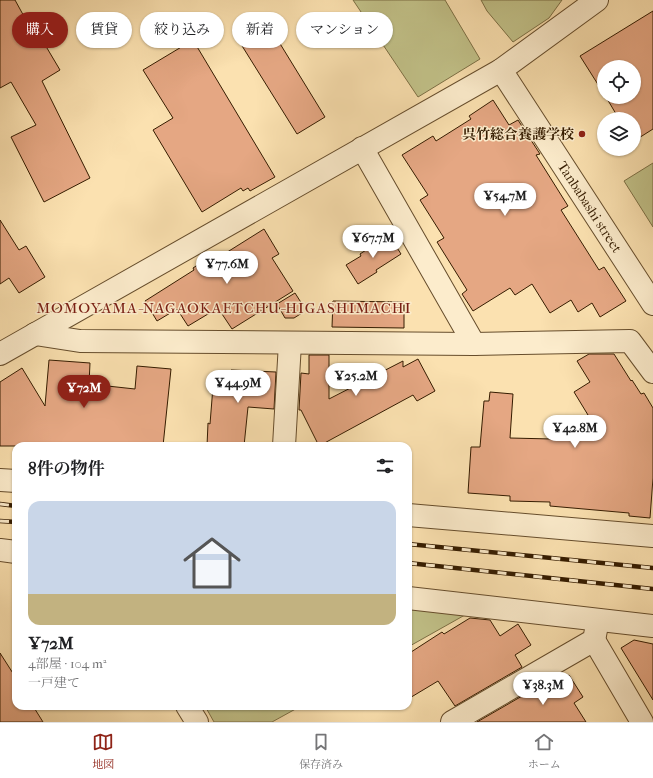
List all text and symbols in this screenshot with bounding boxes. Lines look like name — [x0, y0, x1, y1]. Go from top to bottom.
chip: 購入 — [12, 12, 68, 48]
chip: 賃貸 — [76, 12, 132, 48]
chip: 絞り込み — [140, 12, 224, 48]
chip: 新着 — [232, 12, 288, 48]
chip: マンション — [296, 12, 393, 48]
map controls — [597, 60, 641, 156]
button: locate — [597, 60, 641, 104]
button: layers — [597, 112, 641, 156]
place label: 呉竹総合養護学校 — [462, 126, 574, 143]
marker: 呉竹総合養護学校 — [577, 129, 587, 139]
street label: Tanbabashi street — [554, 158, 625, 256]
pin: ¥54.7M — [472, 183, 538, 217]
text: ¥54.7M — [483, 188, 527, 203]
pin: ¥67.7M — [340, 225, 406, 259]
text: ¥67.7M — [351, 230, 395, 245]
pin: ¥77.6M — [194, 251, 260, 285]
text: ¥77.6M — [205, 256, 249, 271]
district label: MOMOYAMA-NAGAOKAETCHU-HIGASHIMACHI — [36, 299, 412, 317]
pin: ¥25.2M — [323, 363, 389, 397]
text: ¥25.2M — [334, 368, 378, 383]
pin: ¥44.9M — [205, 370, 271, 404]
pin: ¥72M — [60, 375, 108, 409]
text: ¥44.9M — [215, 375, 261, 390]
text: ¥72M — [67, 380, 101, 395]
pin: ¥42.8M — [542, 415, 608, 449]
text: ¥42.8M — [552, 420, 598, 435]
icon: filters — [374, 455, 396, 477]
text: 8件の物件 — [28, 458, 105, 478]
icon: home — [176, 527, 248, 599]
text: ¥72M — [28, 633, 74, 653]
text: 4部屋 · 104 m² — [28, 656, 106, 671]
pin: ¥38.3M — [510, 672, 576, 706]
text: 一戸建て — [28, 675, 80, 690]
text: ¥38.3M — [522, 677, 564, 692]
tab: 地図 — [92, 731, 114, 771]
tab: 保存済み — [299, 731, 343, 771]
tab: ホーム — [528, 731, 561, 771]

